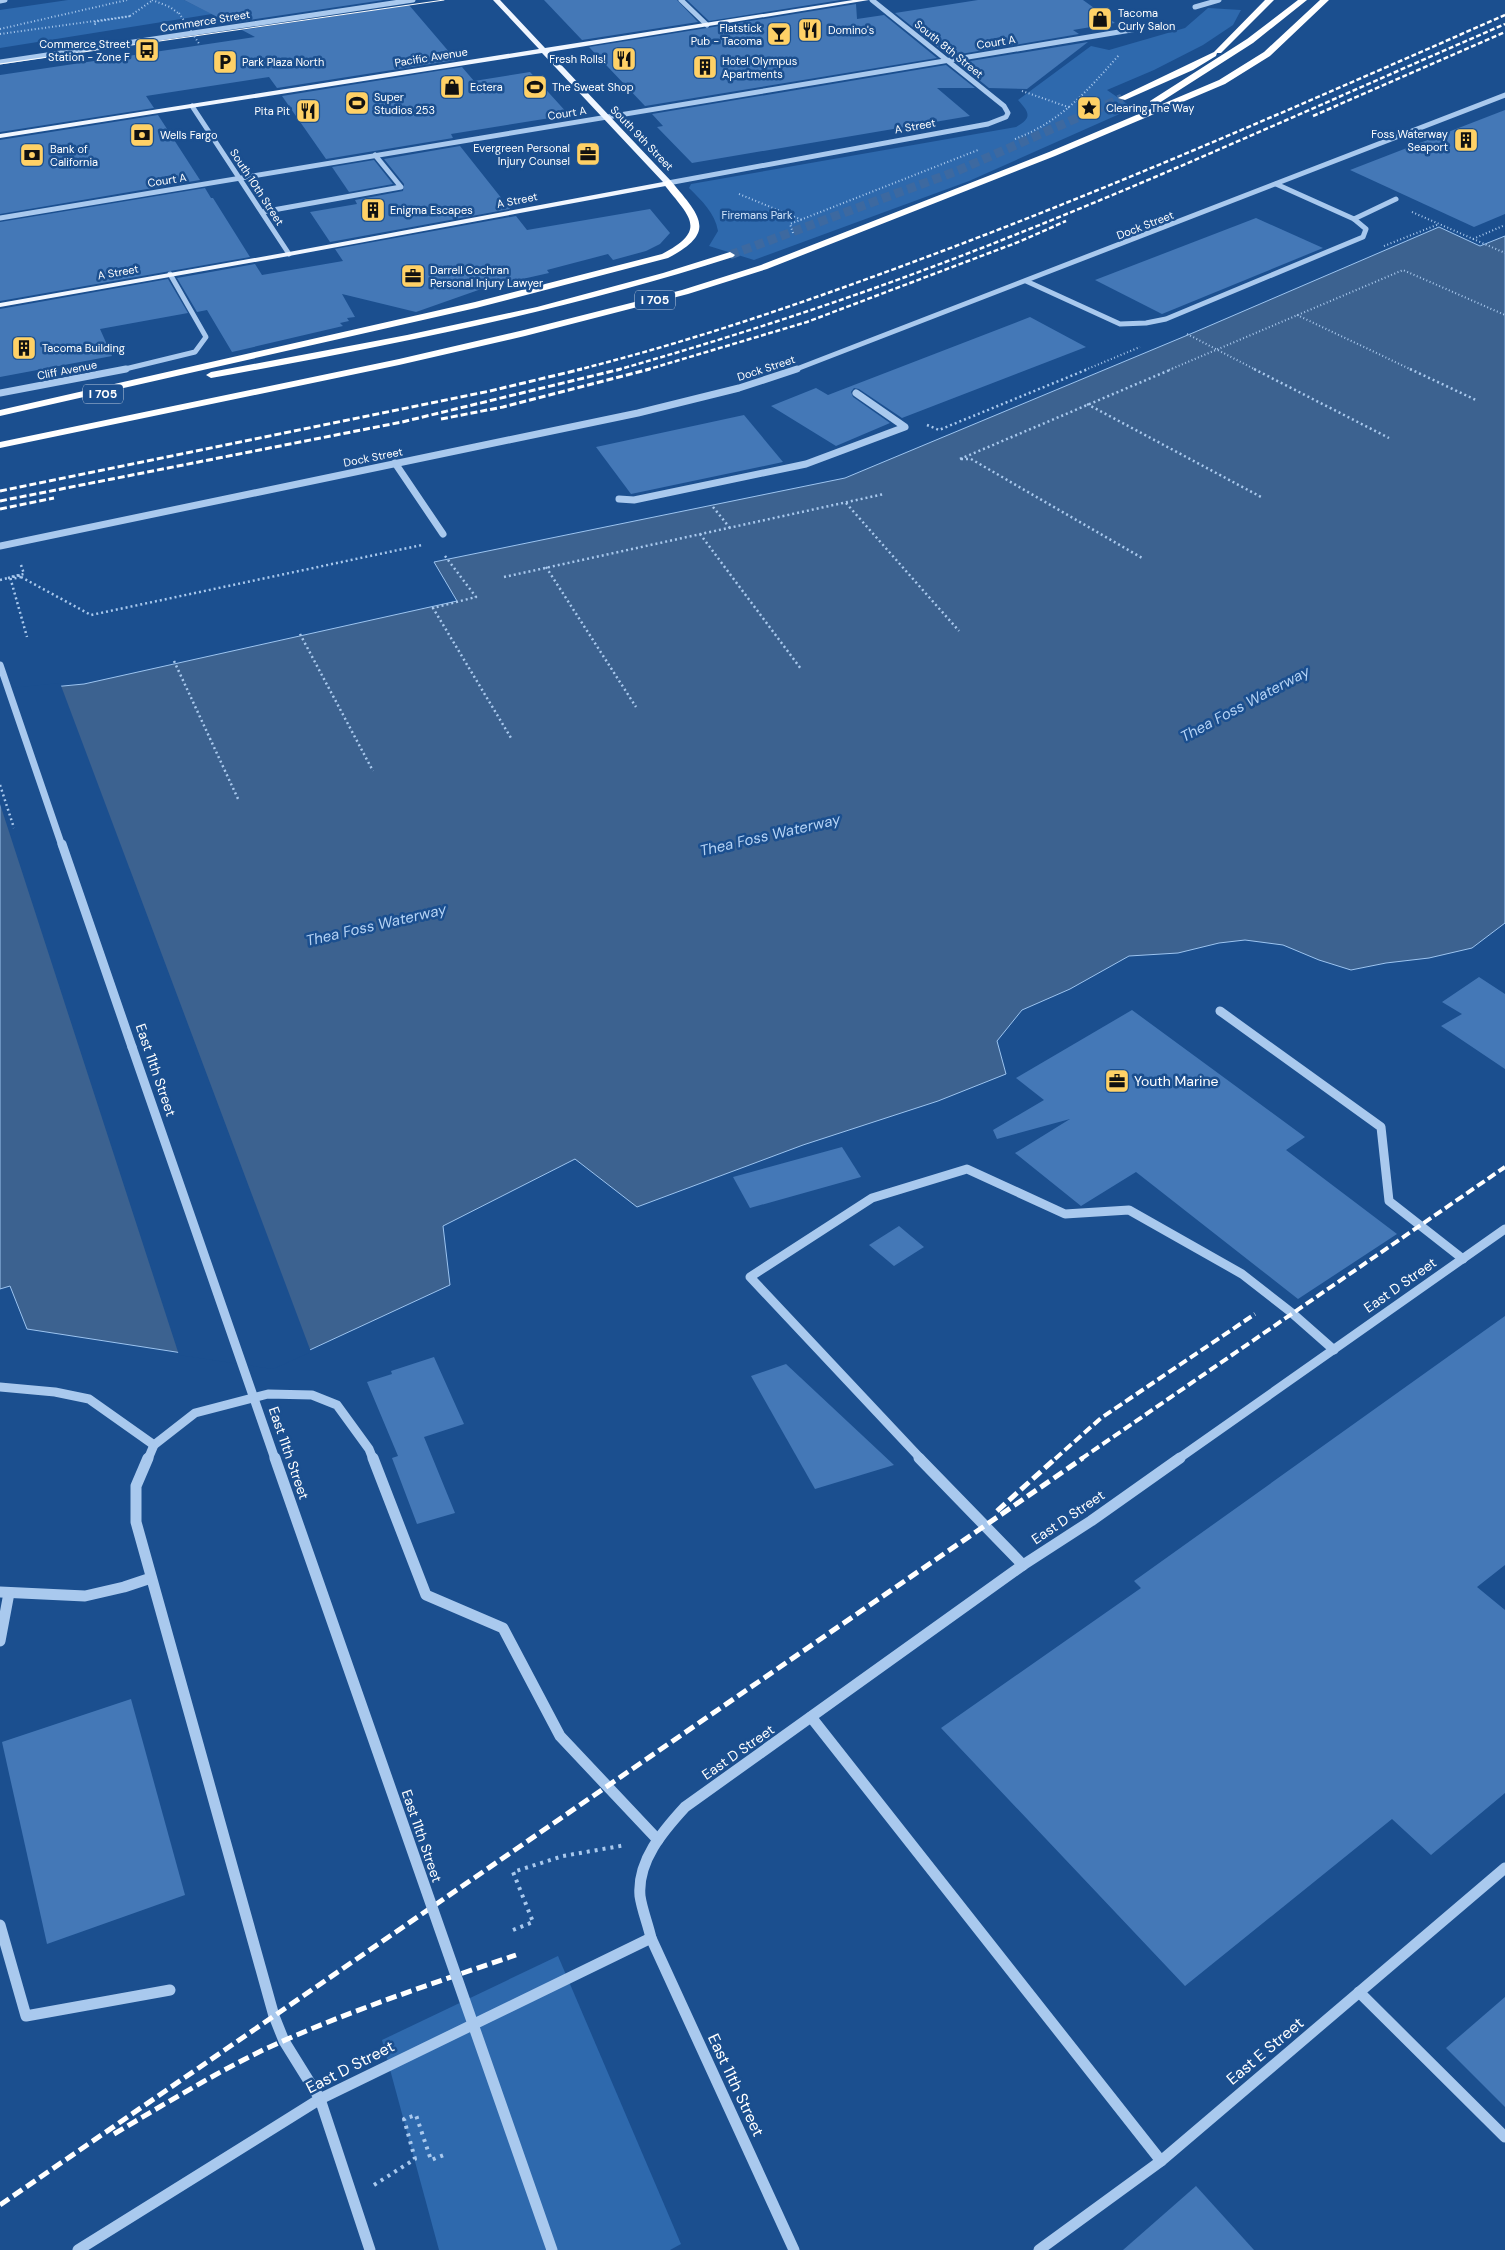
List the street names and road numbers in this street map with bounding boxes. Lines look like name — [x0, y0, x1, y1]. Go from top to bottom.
street label: Commerce Street — [159, 7, 251, 35]
street label: South 8th Street — [912, 17, 986, 81]
street label: Court A — [975, 32, 1017, 52]
street label: Pacific Avenue — [393, 44, 469, 70]
street label: Court A — [546, 103, 588, 123]
street label: South 9th Street — [608, 103, 676, 173]
street label: A Street — [893, 116, 937, 136]
street label: South 10th Street — [227, 146, 287, 228]
street label: Court A — [146, 170, 188, 190]
street label: A Street — [495, 189, 539, 211]
street label: Dock Street — [1114, 208, 1176, 242]
street label: A Street — [96, 262, 140, 282]
road number: I 705 — [635, 290, 675, 310]
street label: Dock Street — [735, 352, 797, 384]
street label: Cliff Avenue — [36, 357, 98, 383]
road number: I 705 — [83, 384, 123, 404]
street label: Dock Street — [342, 444, 404, 470]
street label: East 11th Street — [132, 1021, 180, 1119]
street label: East D Street — [1360, 1253, 1440, 1317]
street label: East 11th Street — [265, 1404, 313, 1502]
street label: East D Street — [1028, 1486, 1108, 1548]
street label: East D Street — [698, 1720, 778, 1784]
street label: East 11th Street — [398, 1787, 446, 1885]
street label: East E Street — [1222, 2013, 1308, 2089]
street label: East 11th Street — [703, 2030, 769, 2140]
street label: East D Street — [302, 2036, 398, 2098]

